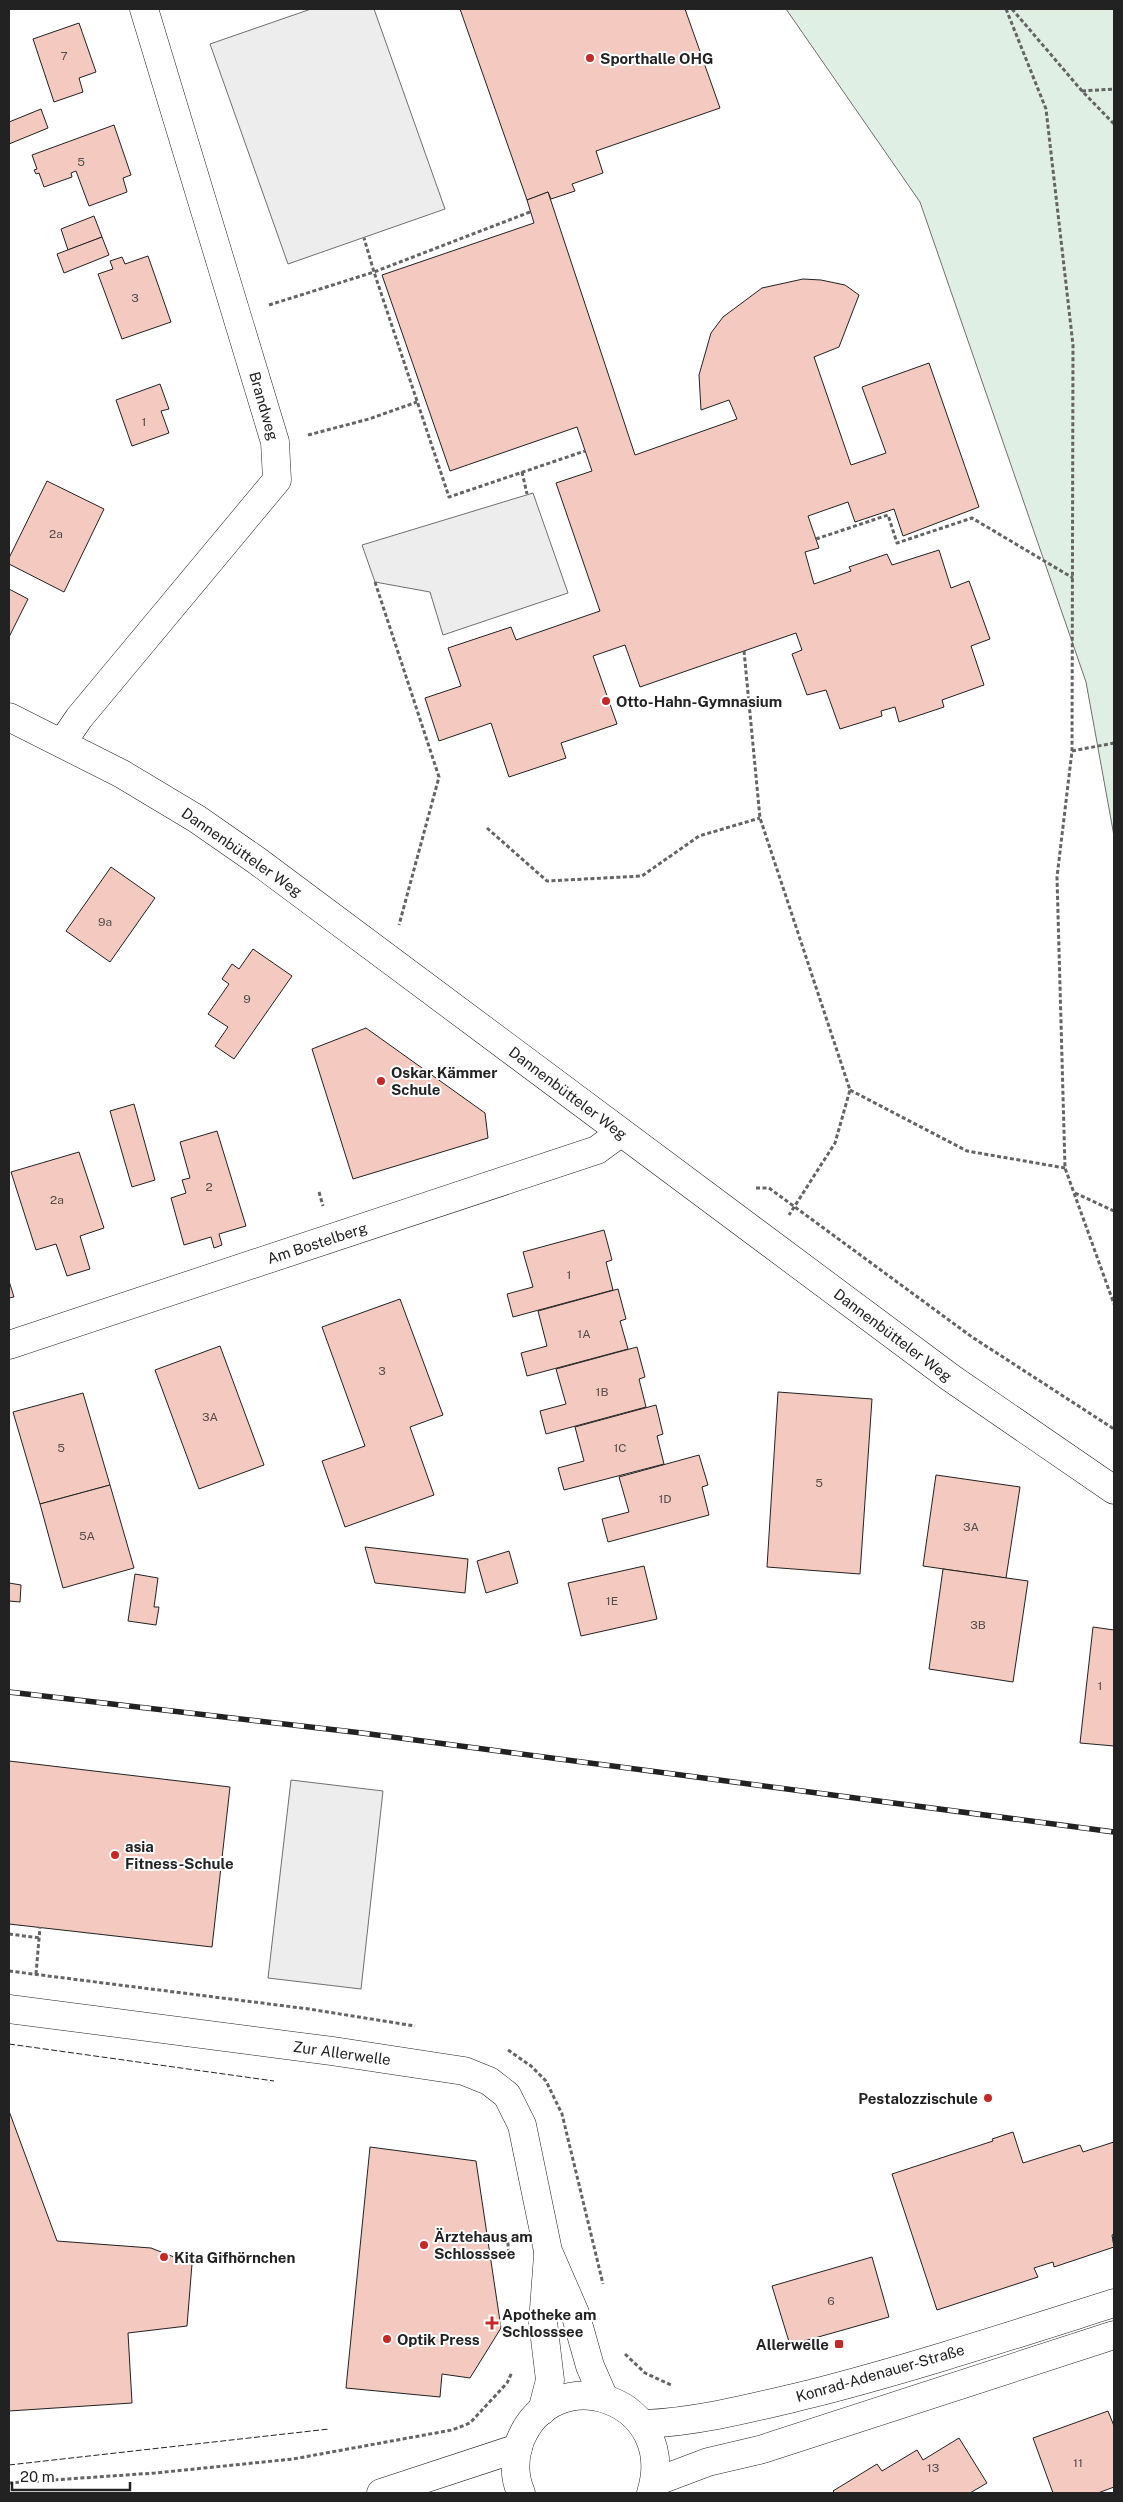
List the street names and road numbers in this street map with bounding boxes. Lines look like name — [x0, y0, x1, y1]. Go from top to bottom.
street label: Brandweg — [246, 370, 282, 442]
street label: Dannenbütteler Weg — [178, 804, 306, 900]
street label: Dannenbütteler Weg — [506, 1043, 630, 1143]
street label: Am Bostelberg — [265, 1219, 369, 1267]
street label: Dannenbütteler Weg — [831, 1285, 955, 1385]
street label: Zur Allerwelle — [292, 2038, 392, 2068]
street label: Konrad-Adenauer-Straße — [794, 2341, 966, 2405]

